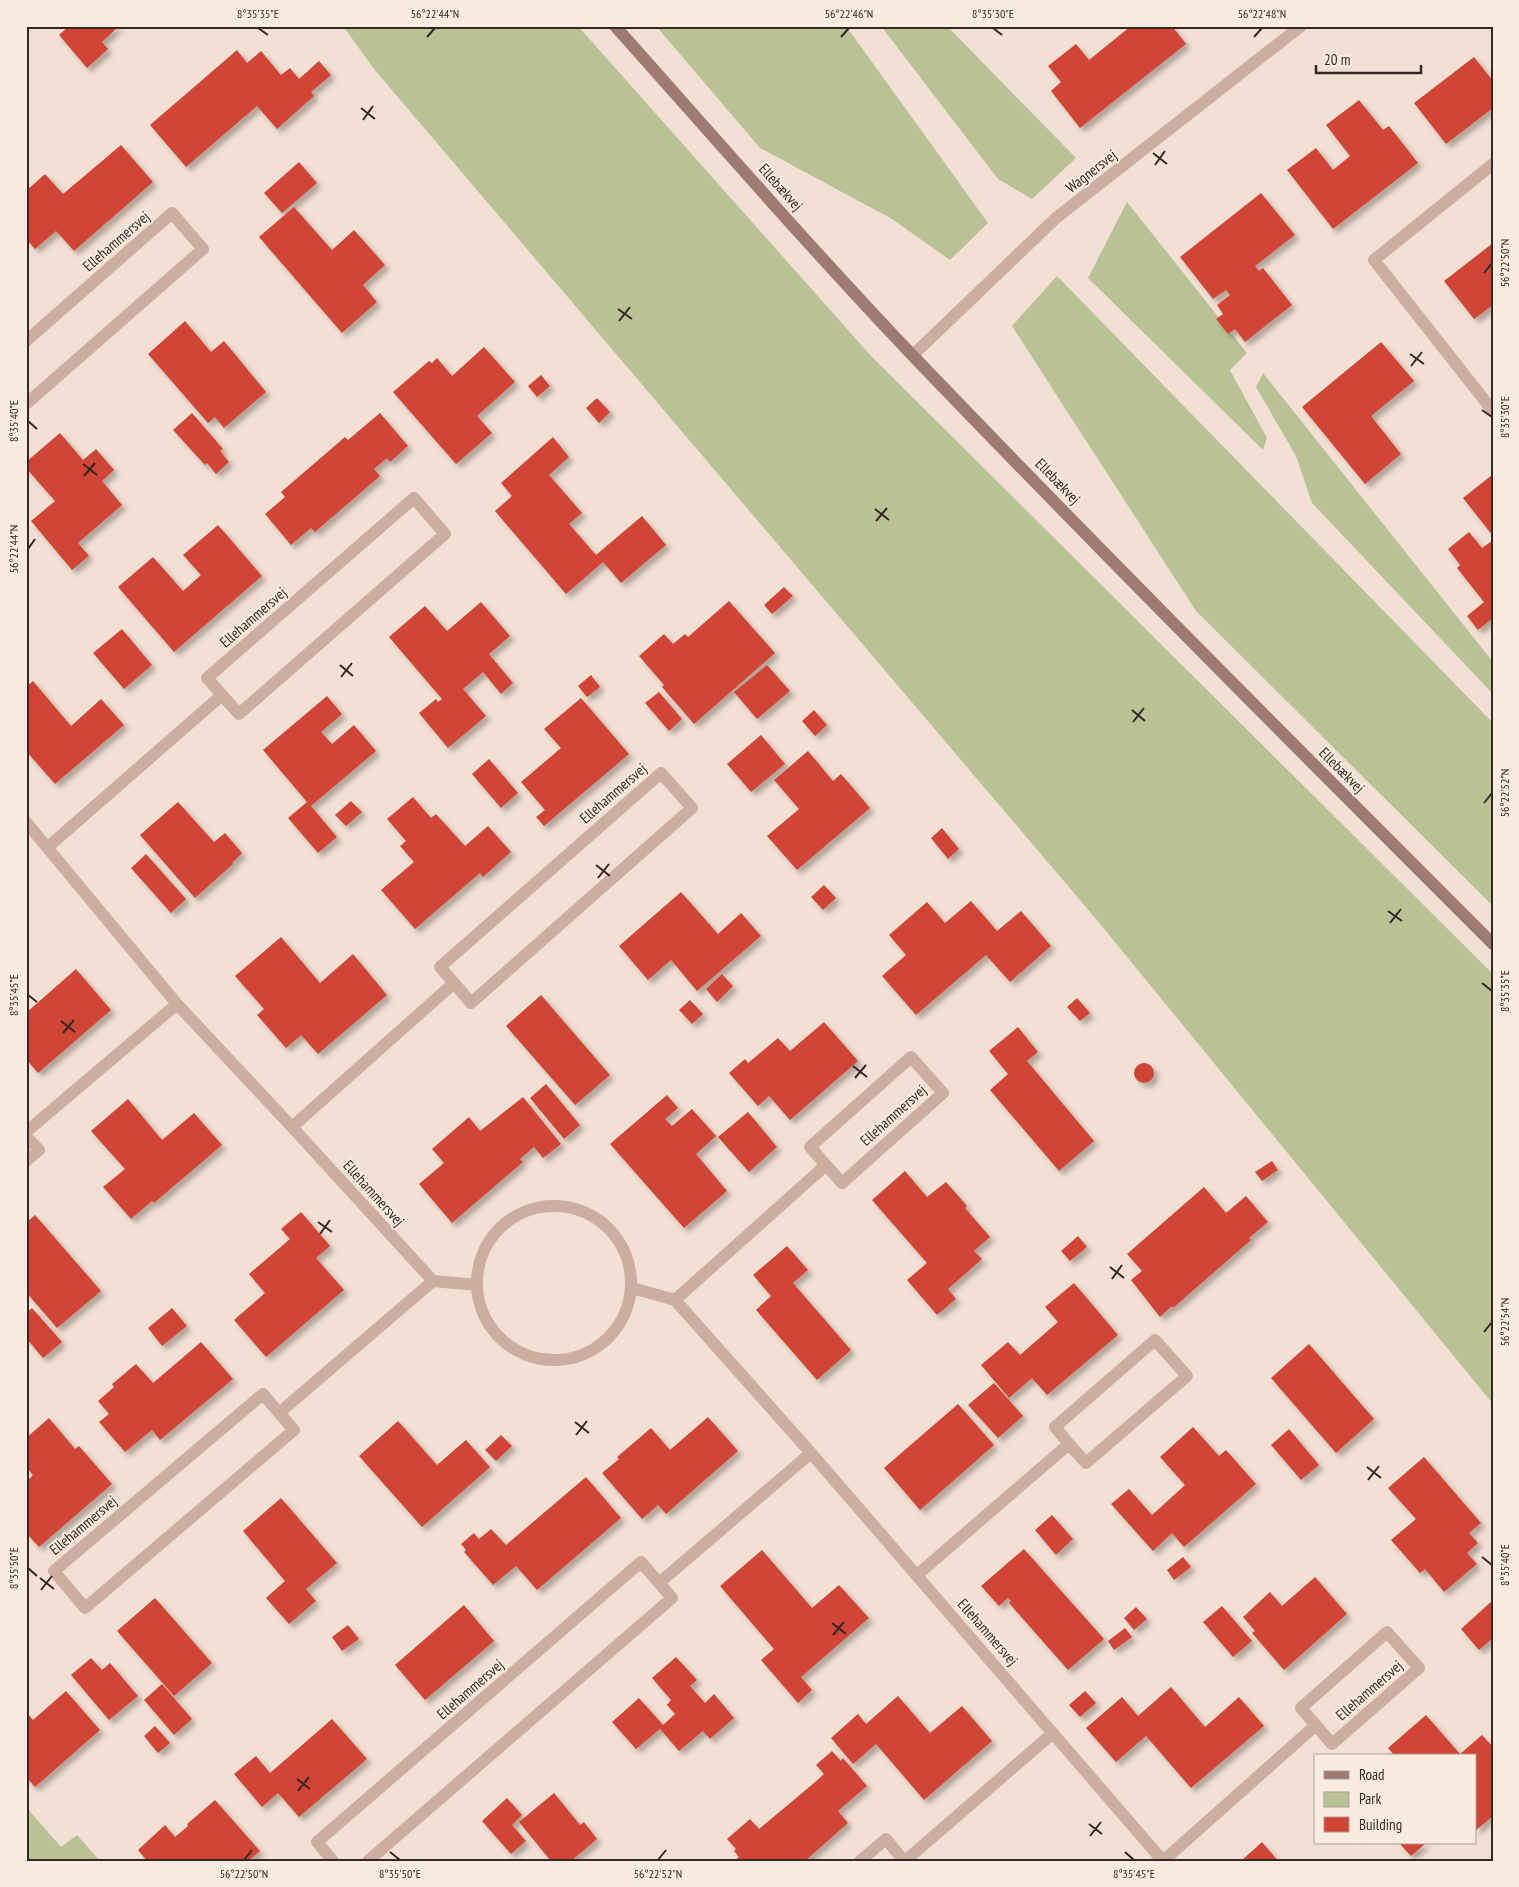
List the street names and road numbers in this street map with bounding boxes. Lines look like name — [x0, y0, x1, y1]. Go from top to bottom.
street label: Wagnersvej — [1062, 145, 1120, 197]
street label: Ellebækvej — [755, 160, 807, 214]
street label: Ellehammersvej — [79, 207, 153, 275]
street label: Ellebækvej — [1031, 454, 1085, 508]
street label: Ellehammersvej — [216, 583, 290, 651]
street label: Ellebækvej — [1315, 743, 1369, 797]
street label: Ellehammersvej — [576, 759, 650, 827]
street label: Ellehammersvej — [856, 1080, 930, 1150]
street label: Ellehammersvej — [339, 1156, 409, 1230]
street label: Ellehammersvej — [45, 1491, 121, 1559]
street label: Ellehammersvej — [954, 1595, 1022, 1669]
street label: Ellehammersvej — [433, 1655, 507, 1723]
street label: Ellehammersvej — [1332, 1656, 1406, 1724]

